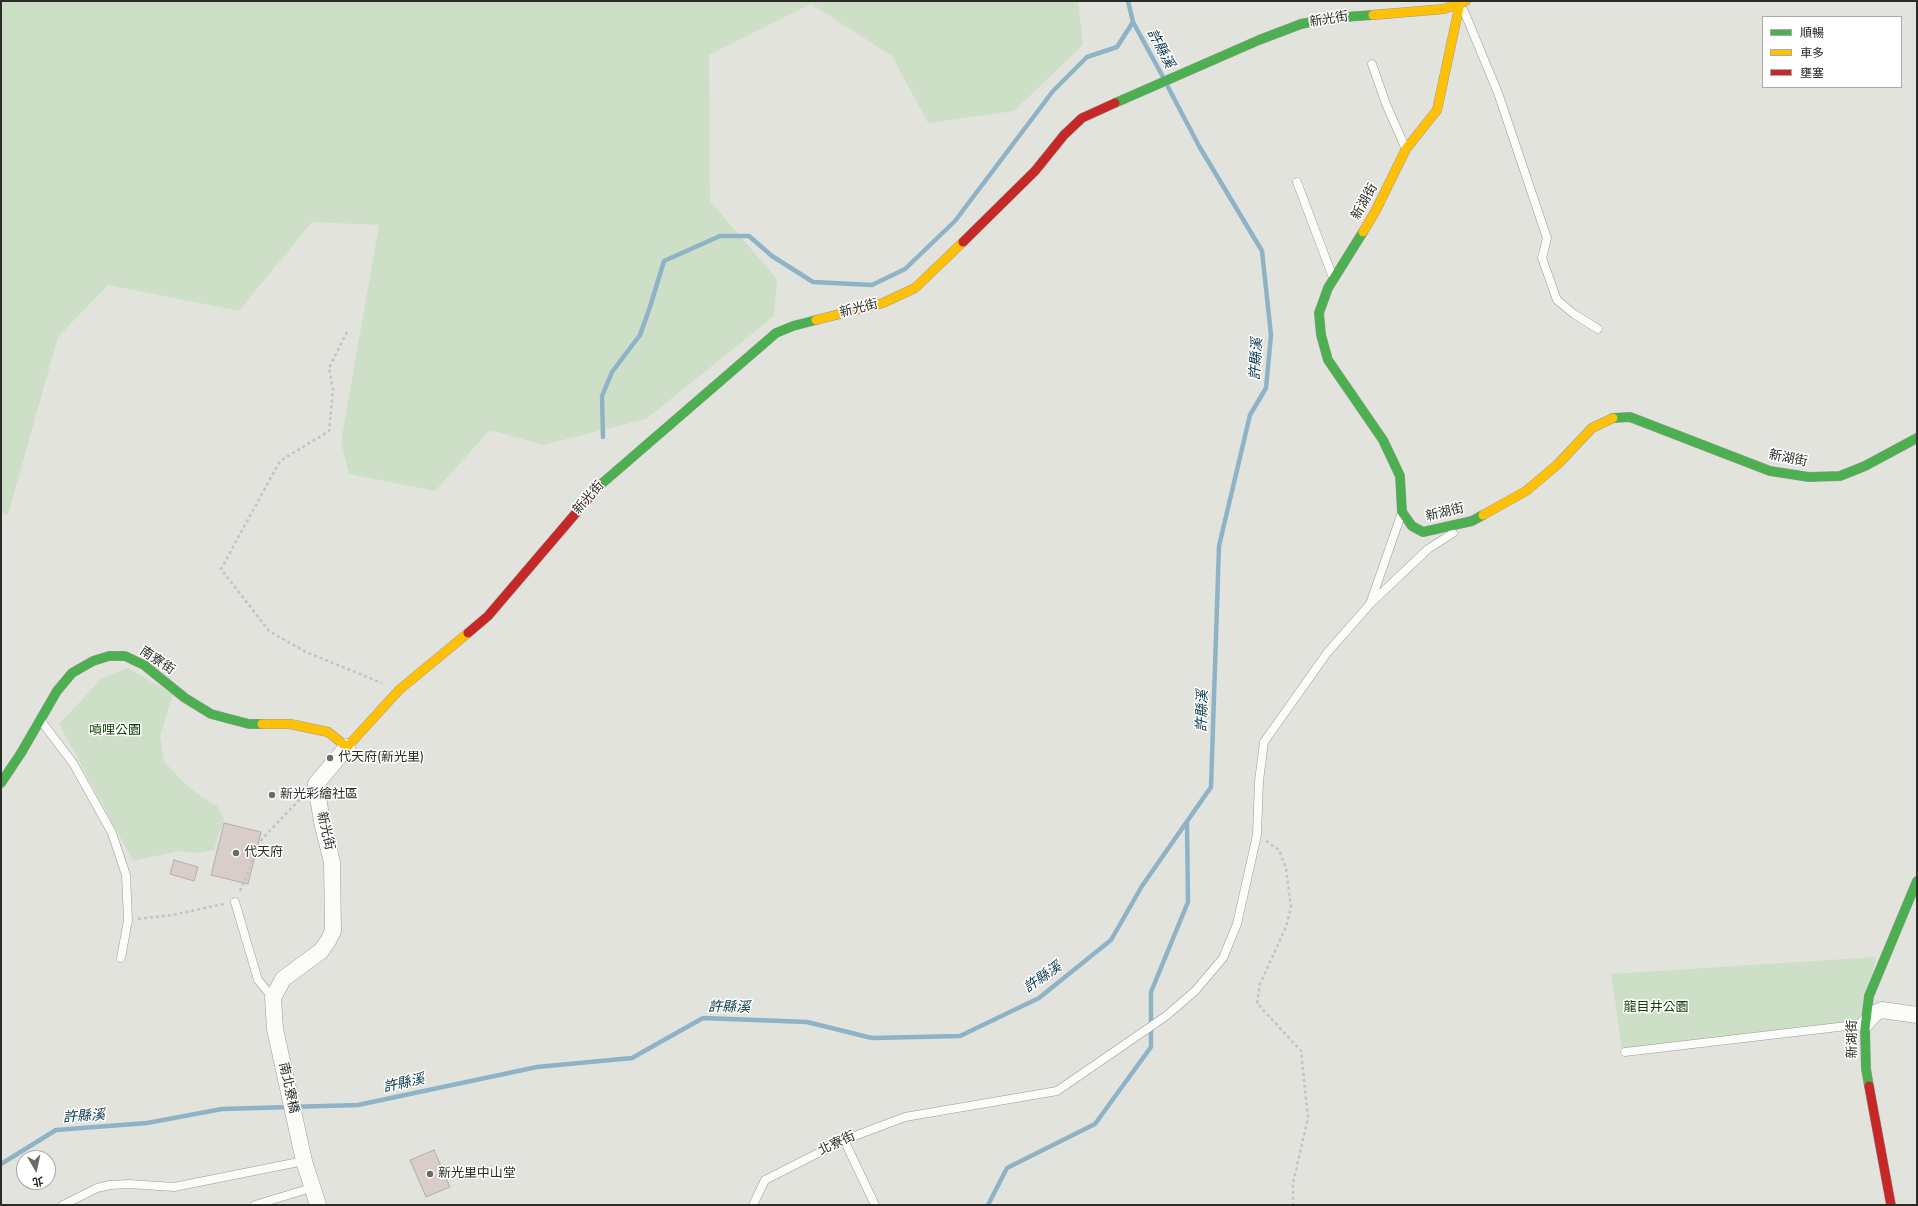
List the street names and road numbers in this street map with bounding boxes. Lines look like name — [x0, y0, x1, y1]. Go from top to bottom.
street label: 新光街 — [1309, 9, 1349, 31]
street label: 新湖街 — [1349, 181, 1381, 223]
street label: 新光街 — [838, 297, 880, 321]
street label: 新湖街 — [1767, 448, 1809, 470]
street label: 新光街 — [570, 478, 608, 518]
street label: 新湖街 — [1424, 501, 1466, 525]
street label: 南寮街 — [136, 644, 178, 678]
street label: 新光街 — [313, 810, 337, 852]
street label: 新湖街 — [1845, 1020, 1861, 1058]
street label: 南北寮橋 — [275, 1061, 301, 1115]
street label: 北寮街 — [816, 1129, 858, 1159]

